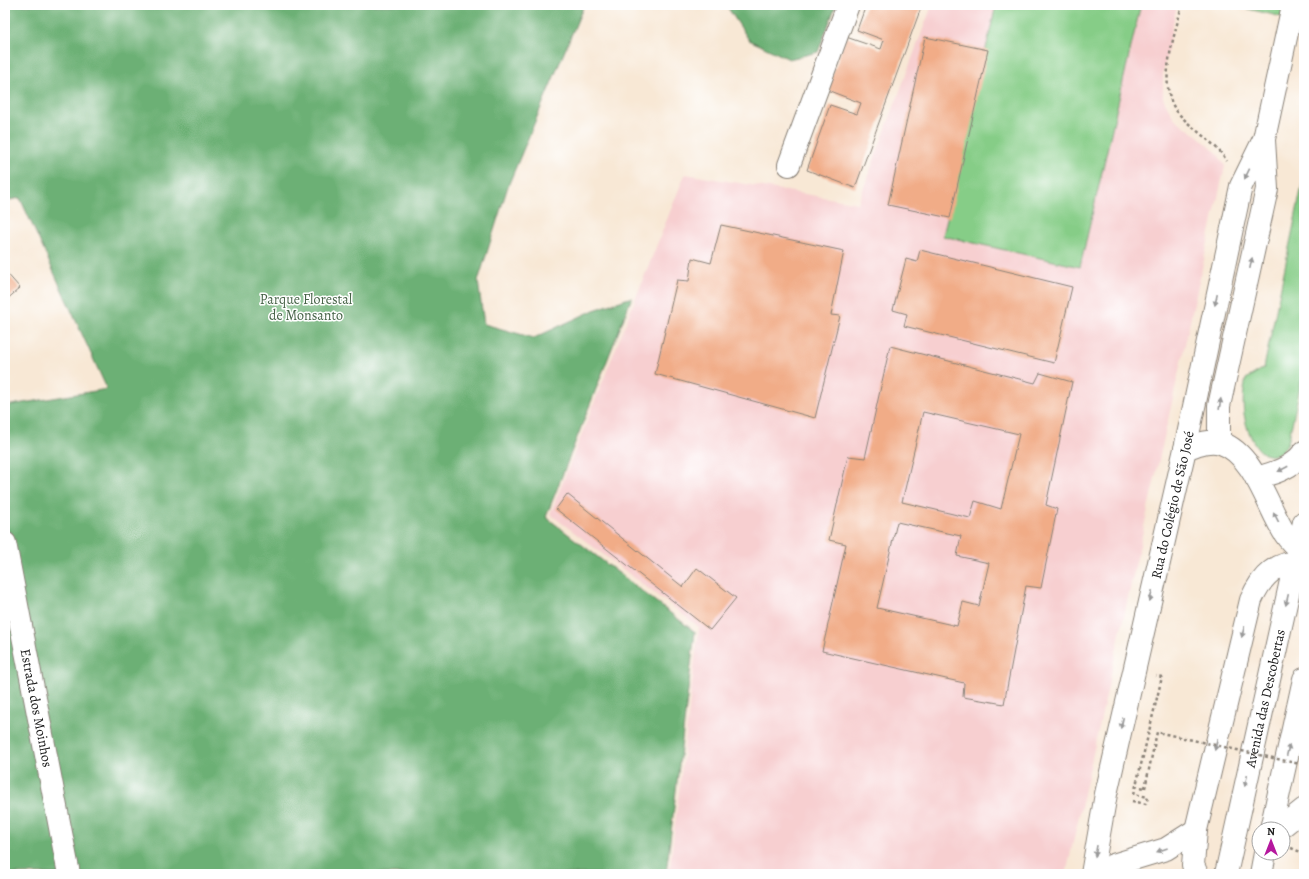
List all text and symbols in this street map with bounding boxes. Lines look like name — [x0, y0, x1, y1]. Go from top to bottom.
one-way arrow — [1244, 168, 1250, 180]
one-way arrow — [1248, 257, 1254, 269]
park label: Parque Florestal de Monsanto — [260, 290, 353, 325]
one-way arrow — [1213, 294, 1219, 306]
one-way arrow — [1217, 397, 1223, 410]
street label: Rua do Colégio de São José — [1146, 429, 1198, 580]
one-way arrow — [1277, 466, 1289, 473]
one-way arrow — [1273, 512, 1279, 523]
one-way arrow — [1148, 591, 1154, 603]
one-way arrow — [1283, 593, 1289, 606]
one-way arrow — [1240, 626, 1246, 638]
street label: Avenida das Descobertas — [1240, 627, 1289, 770]
street label: Estrada dos Moinhos — [16, 647, 58, 769]
one-way arrow — [1119, 717, 1125, 729]
one-way arrow — [1212, 739, 1218, 752]
one-way arrow — [1286, 744, 1292, 756]
one-way arrow — [1243, 775, 1249, 787]
north arrow — [1251, 821, 1291, 861]
text: N — [1267, 824, 1275, 839]
one-way arrow — [1093, 845, 1099, 857]
one-way arrow — [1156, 847, 1168, 853]

